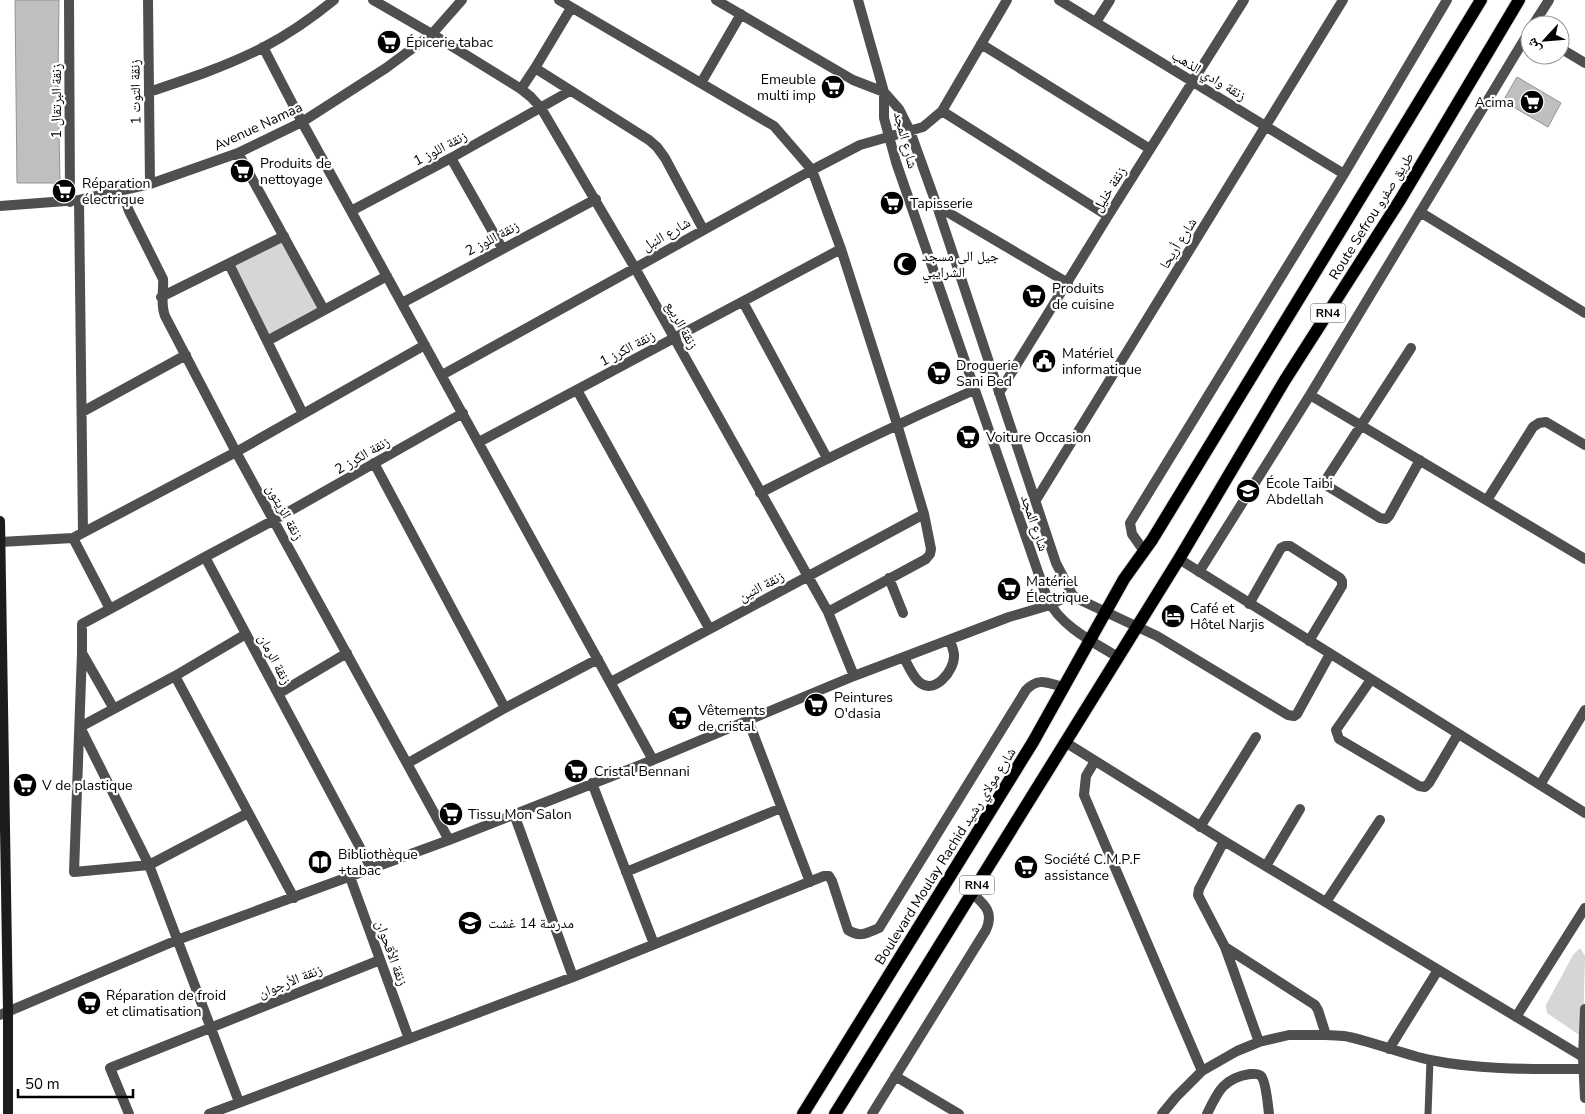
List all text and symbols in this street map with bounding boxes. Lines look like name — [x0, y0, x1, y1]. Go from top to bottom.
north arrow — [1520, 15, 1570, 65]
supermarket icon: Épicerie tabac — [376, 29, 402, 55]
place label: Épicerie tabac — [406, 33, 494, 52]
text: ش — [1522, 35, 1546, 56]
street label: زنقة وادي الذهب — [1167, 46, 1250, 107]
street label: زنقة التوت 1 — [125, 59, 146, 125]
street label: زنقة البرتقال 1 — [47, 64, 66, 138]
place label: Emeuble multi imp — [757, 70, 816, 105]
supermarket icon: Emeuble multi imp — [820, 74, 846, 100]
supermarket icon: Acima — [1519, 89, 1545, 115]
place label: Acima — [1475, 93, 1514, 112]
street label: Avenue Namaa — [211, 98, 306, 155]
street label: شارع المجد — [889, 110, 922, 171]
street label: زنقة اللوز 1 — [410, 126, 470, 171]
street label: Route Sefrou طريق صفرو — [1325, 149, 1418, 283]
place label: Produits de nettoyage — [260, 154, 332, 189]
supermarket icon: Produits de nettoyage — [229, 158, 255, 184]
street label: زنقة خليل — [1088, 163, 1131, 216]
place label: Réparation électrique — [82, 174, 150, 209]
supermarket icon: Réparation électrique — [51, 178, 77, 204]
supermarket icon: Tapisserie — [879, 190, 905, 216]
place label: Tapisserie — [910, 194, 973, 213]
street label: شارع النبل — [639, 213, 694, 256]
street label: شارع أريحا — [1155, 214, 1201, 272]
street label: زنقة اللوز 2 — [462, 216, 522, 261]
place label: جيل الي مسجد الشرايبي — [922, 247, 999, 284]
mosque icon: جيل الي مسجد الشرايبي — [892, 251, 918, 277]
place label: Produits de cuisine — [1052, 279, 1114, 314]
supermarket icon: Produits de cuisine — [1021, 283, 1047, 309]
street label: زنقة الربيع — [661, 298, 703, 353]
road number: RN4 — [1310, 304, 1346, 322]
street label: زنقة الكرز 1 — [596, 326, 658, 371]
place label: Matériel informatique — [1062, 344, 1141, 379]
public building icon: Matériel informatique — [1031, 348, 1057, 374]
place label: Droguerie Sani Bed — [956, 356, 1018, 391]
supermarket icon: Droguerie Sani Bed — [926, 360, 952, 386]
supermarket icon: Voiture Occasion — [955, 424, 981, 450]
place label: Voiture Occasion — [985, 428, 1091, 447]
street label: زنقة الكرز 2 — [331, 432, 393, 479]
place label: École Taibi Abdellah — [1266, 474, 1333, 509]
school or university icon: École Taibi Abdellah — [1235, 478, 1261, 504]
street label: زنقة الزيتون — [261, 481, 308, 544]
street label: شارع المجد — [1016, 493, 1053, 554]
street label: زنقة التين — [735, 567, 787, 606]
place label: Matériel Électrique — [1026, 572, 1089, 607]
supermarket icon: Matériel Électrique — [996, 576, 1022, 602]
place label: Café et Hôtel Narjis — [1190, 599, 1265, 634]
hotel icon: Café et Hôtel Narjis — [1160, 603, 1186, 629]
street label: زنقة الرمان — [253, 631, 296, 688]
place label: Peintures O'dasia — [834, 688, 893, 723]
supermarket icon: Peintures O'dasia — [803, 692, 829, 718]
place label: Vêtements de cristal — [697, 701, 766, 736]
supermarket icon: Vêtements de cristal — [667, 705, 693, 731]
street label: Boulevard Moulay Rachid شارع مولاي رشيد — [870, 744, 1022, 969]
supermarket icon: Cristal Bennani — [563, 758, 589, 784]
place label: Cristal Bennani — [594, 762, 690, 781]
supermarket icon: V de plastique — [12, 772, 38, 798]
place label: V de plastique — [41, 776, 132, 795]
supermarket icon: Tissu Mon Salon — [438, 801, 464, 827]
place label: Tissu Mon Salon — [468, 805, 572, 824]
place label: Bibliothèque +tabac — [338, 845, 418, 880]
library icon: Bibliothèque +tabac — [307, 849, 333, 875]
place label: Société C.M.P.F assistance — [1044, 850, 1141, 885]
supermarket icon: Société C.M.P.F assistance — [1013, 854, 1039, 880]
road number: RN4 — [960, 876, 994, 894]
school or university icon: مدرسة 14 غشت — [457, 910, 483, 936]
place label: مدرسة 14 غشت — [488, 914, 574, 933]
street label: زنقة الأقحوان — [371, 918, 412, 989]
street label: زنقة الأرجوان — [255, 960, 325, 1003]
place label: Réparation de froid et climatisation — [106, 986, 226, 1021]
supermarket icon: Réparation de froid et climatisation — [76, 990, 102, 1016]
scale bar — [18, 1066, 132, 1098]
text: 50 m — [25, 1074, 60, 1094]

